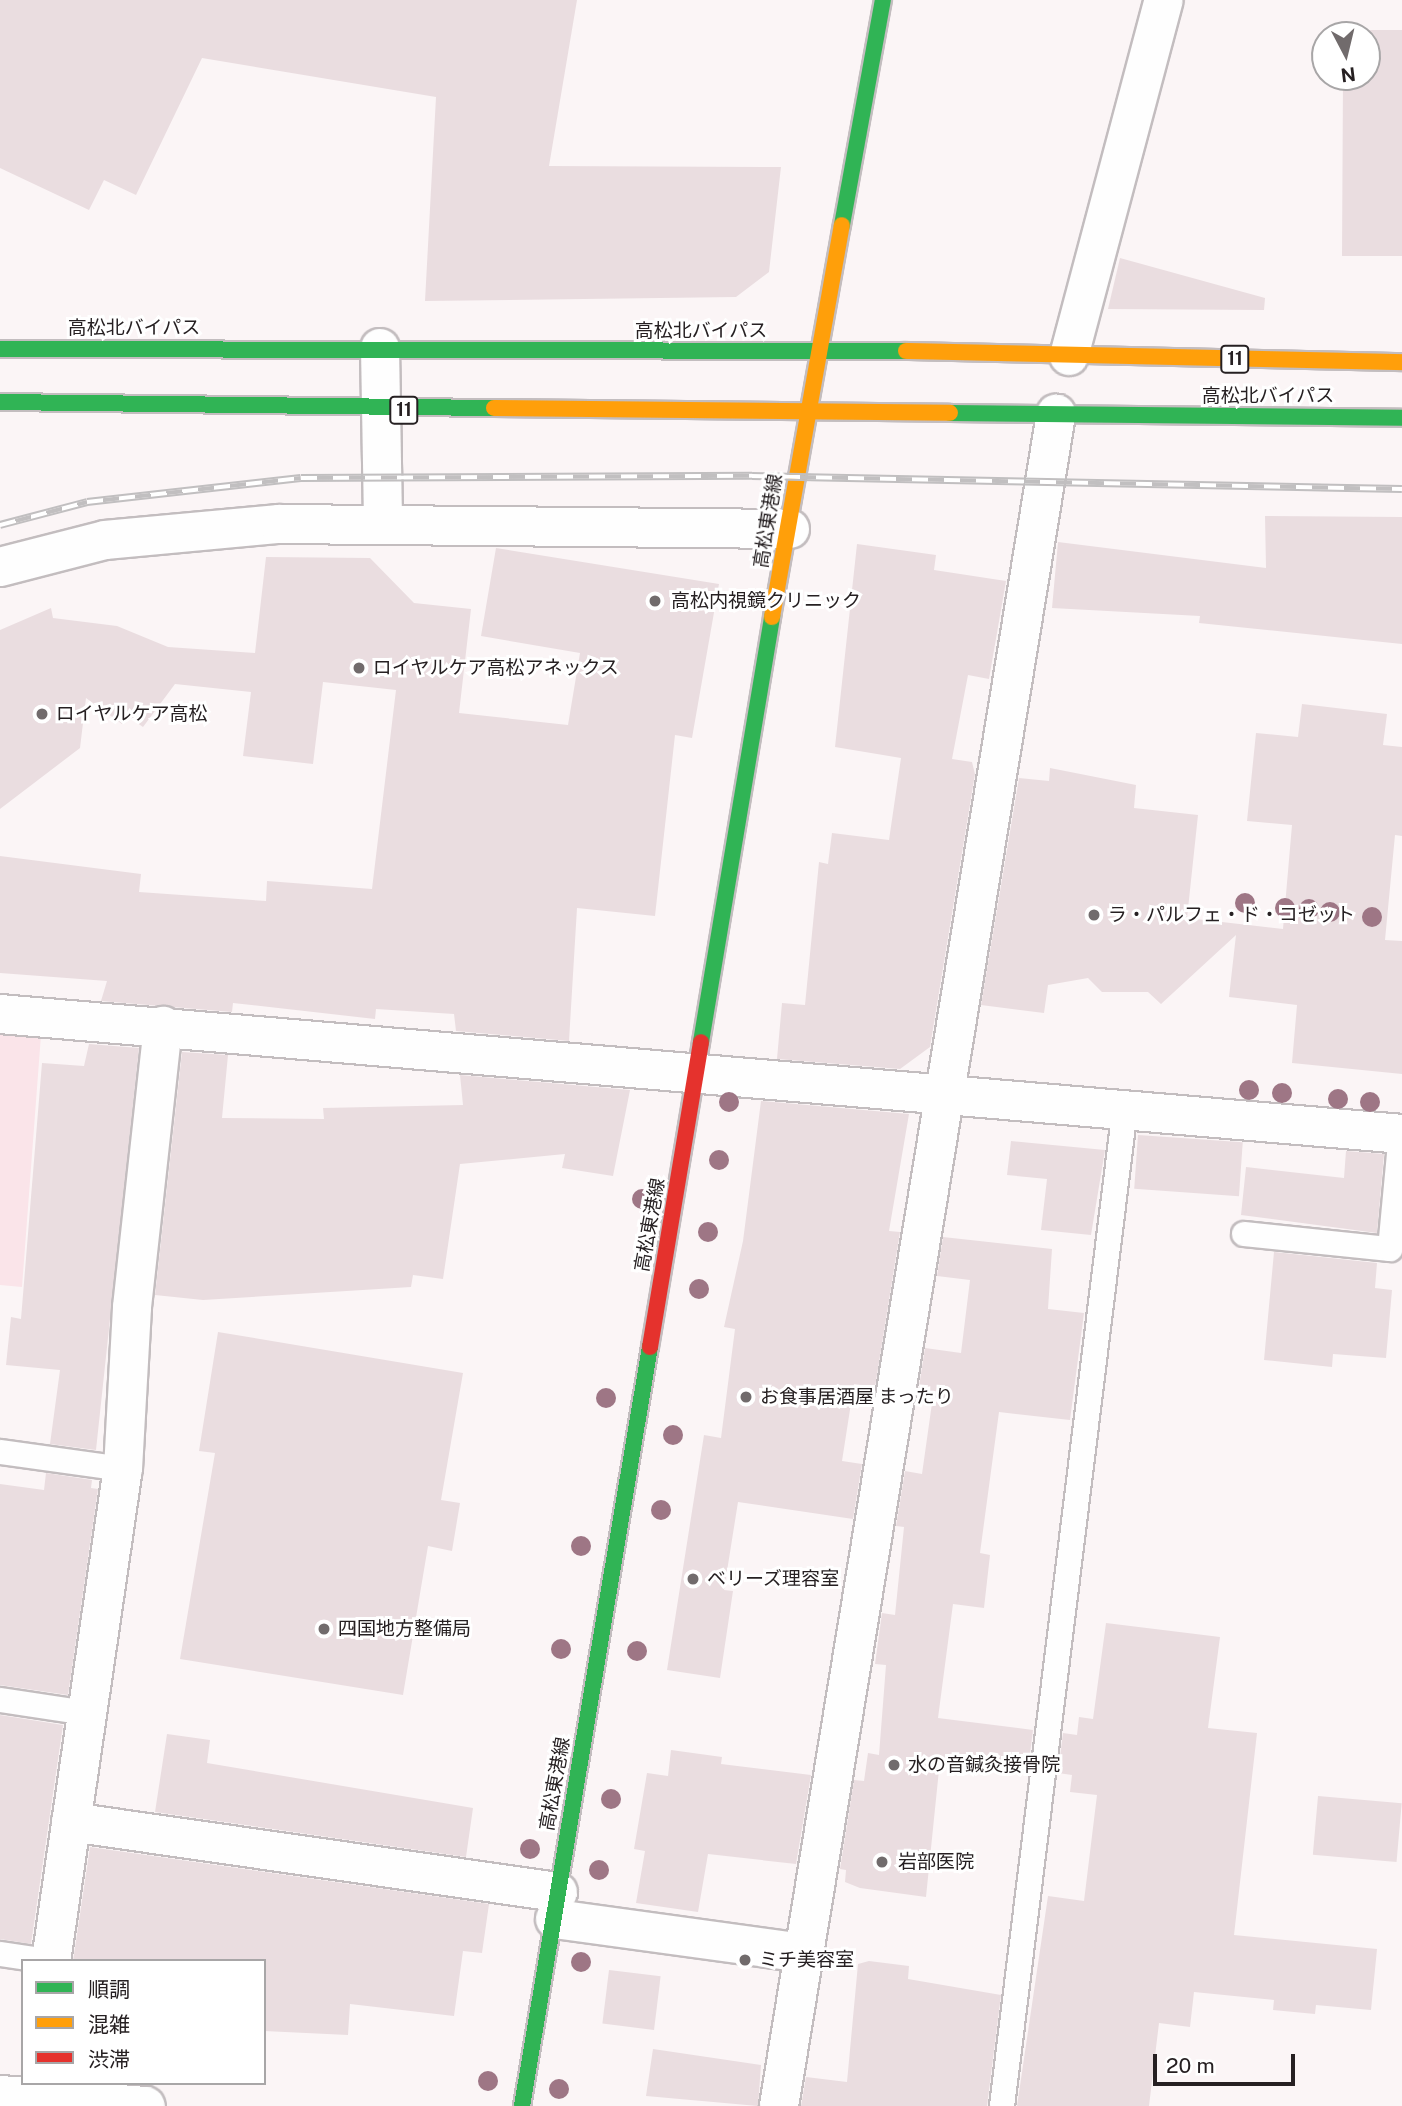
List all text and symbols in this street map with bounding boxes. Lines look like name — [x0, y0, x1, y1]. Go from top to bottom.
north arrow — [1311, 21, 1381, 91]
text: N — [1340, 63, 1357, 87]
street label: 高松北バイパス — [68, 317, 200, 339]
street label: 高松北バイパス — [635, 320, 767, 342]
road number: 11 — [1219, 344, 1251, 374]
street label: 高松北バイパス — [1202, 385, 1334, 407]
road number: 11 — [388, 396, 420, 424]
street label: 高松東港線 — [749, 472, 787, 570]
place label: 高松内視鏡クリニック — [671, 590, 861, 612]
marker: 高松内視鏡クリニック — [645, 591, 665, 611]
place label: ロイヤルケア高松アネックス — [373, 657, 620, 679]
marker: ロイヤルケア高松アネックス — [351, 660, 367, 676]
place label: ロイヤルケア高松 — [56, 703, 208, 725]
marker: ロイヤルケア高松 — [34, 706, 50, 722]
place label: ラ・パルフェ・ド・コゼット — [1108, 904, 1355, 926]
marker: ラ・パルフェ・ド・コゼット — [1086, 907, 1102, 923]
street label: 高松東港線 — [631, 1176, 669, 1274]
place label: お食事居酒屋 まったり — [760, 1386, 955, 1408]
marker: お食事居酒屋 まったり — [738, 1389, 754, 1405]
place label: ベリーズ理容室 — [707, 1568, 840, 1590]
marker: ベリーズ理容室 — [685, 1571, 701, 1587]
place label: 四国地方整備局 — [338, 1618, 471, 1640]
marker: 四国地方整備局 — [316, 1621, 332, 1637]
street label: 高松東港線 — [536, 1735, 574, 1833]
place label: 水の音鍼灸接骨院 — [908, 1754, 1060, 1776]
marker: 水の音鍼灸接骨院 — [886, 1757, 902, 1773]
place label: 岩部医院 — [898, 1851, 974, 1873]
marker: 岩部医院 — [872, 1852, 892, 1872]
place label: ミチ美容室 — [759, 1949, 854, 1971]
marker: ミチ美容室 — [737, 1952, 753, 1968]
legend — [21, 1959, 266, 2085]
text: 順調 — [88, 1977, 130, 2002]
text: 混雑 — [88, 2012, 130, 2037]
scale bar — [1157, 2039, 1299, 2084]
text: 渋滞 — [88, 2047, 130, 2072]
text: 20 m — [1166, 2053, 1215, 2078]

